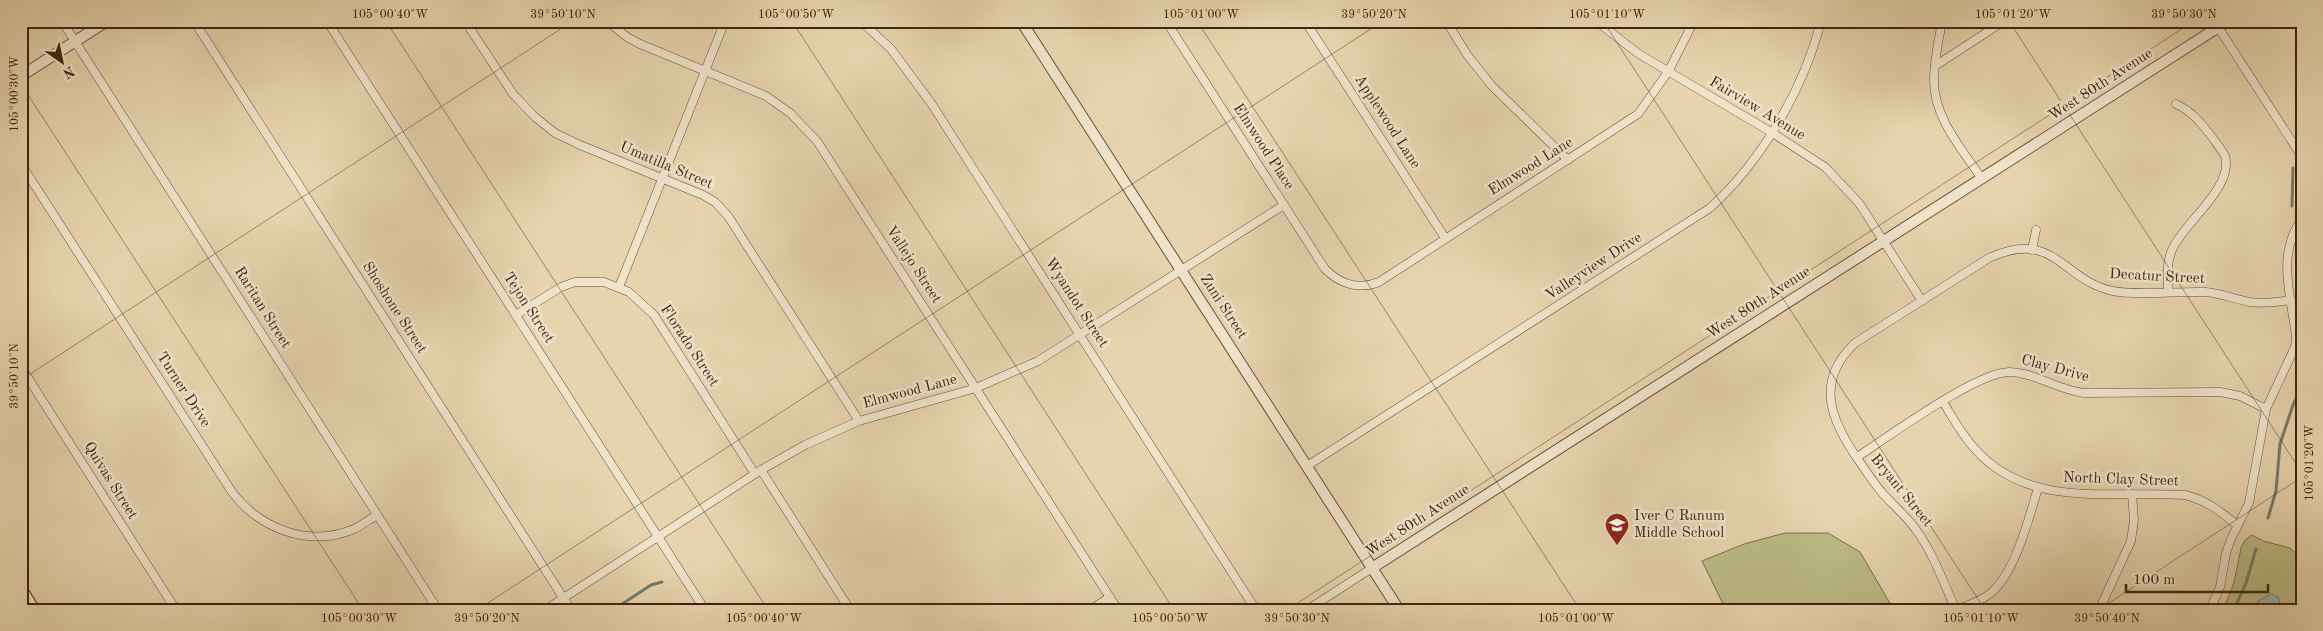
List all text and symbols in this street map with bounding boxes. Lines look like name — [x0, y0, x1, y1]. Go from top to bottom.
text: 105°00'40"W — [352, 8, 428, 21]
text: 39°50'10"N — [530, 8, 596, 21]
text: 105°00'50"W — [758, 8, 834, 21]
text: 105°01'00"W — [1163, 8, 1239, 21]
text: 39°50'20"N — [1341, 8, 1407, 21]
text: 105°01'10"W — [1569, 8, 1645, 21]
text: 105°01'20"W — [1975, 8, 2051, 21]
text: 39°50'30"N — [2151, 8, 2217, 21]
north arrow — [38, 38, 88, 88]
street label: West 80th Avenue — [2047, 46, 2156, 124]
text: 105°00'30"W — [8, 56, 21, 132]
text: N — [60, 63, 77, 81]
street label: Applewood Lane — [1351, 73, 1423, 172]
street label: Fairview Avenue — [1706, 74, 1808, 144]
street label: Elmwood Place — [1230, 101, 1296, 193]
street label: Elmwood Lane — [1486, 135, 1576, 199]
street label: Umatilla Street — [617, 140, 715, 192]
street label: Vallejo Street — [882, 224, 944, 306]
street label: Valleyview Drive — [1543, 230, 1645, 304]
street label: Wyandot Street — [1042, 256, 1110, 350]
street label: Shoshone Street — [359, 259, 429, 357]
street label: West 80th Avenue — [1705, 264, 1814, 342]
street label: Raritan Street — [231, 265, 293, 351]
street label: Decatur Street — [2109, 267, 2205, 287]
street label: Tejon Street — [500, 270, 556, 346]
street label: Zuni Street — [1197, 272, 1249, 342]
street label: Florado Street — [657, 302, 721, 390]
text: 39°50'10"N — [8, 343, 21, 409]
street label: Turner Drive — [153, 350, 213, 430]
street label: Clay Drive — [2020, 353, 2091, 385]
street label: Elmwood Lane — [861, 372, 959, 412]
text: 105°01'20"W — [2303, 425, 2316, 501]
street label: Quivas Street — [80, 440, 140, 522]
street label: Bryant Street — [1867, 452, 1935, 530]
street label: North Clay Street — [2063, 470, 2179, 490]
street label: West 80th Avenue — [1364, 482, 1473, 560]
place label: Iver C Ranum Middle School — [1634, 509, 1725, 541]
school or university icon: Iver C Ranum Middle School — [1604, 512, 1630, 546]
scale bar — [2126, 561, 2268, 593]
text: 100 m — [2133, 573, 2175, 588]
text: 105°00'30"W — [321, 612, 397, 625]
text: 39°50'20"N — [454, 612, 520, 625]
text: 105°00'40"W — [726, 612, 802, 625]
text: 105°00'50"W — [1132, 612, 1208, 625]
text: 39°50'30"N — [1264, 612, 1330, 625]
text: 105°01'00"W — [1538, 612, 1614, 625]
text: 105°01'10"W — [1943, 612, 2019, 625]
text: 39°50'40"N — [2074, 612, 2140, 625]

